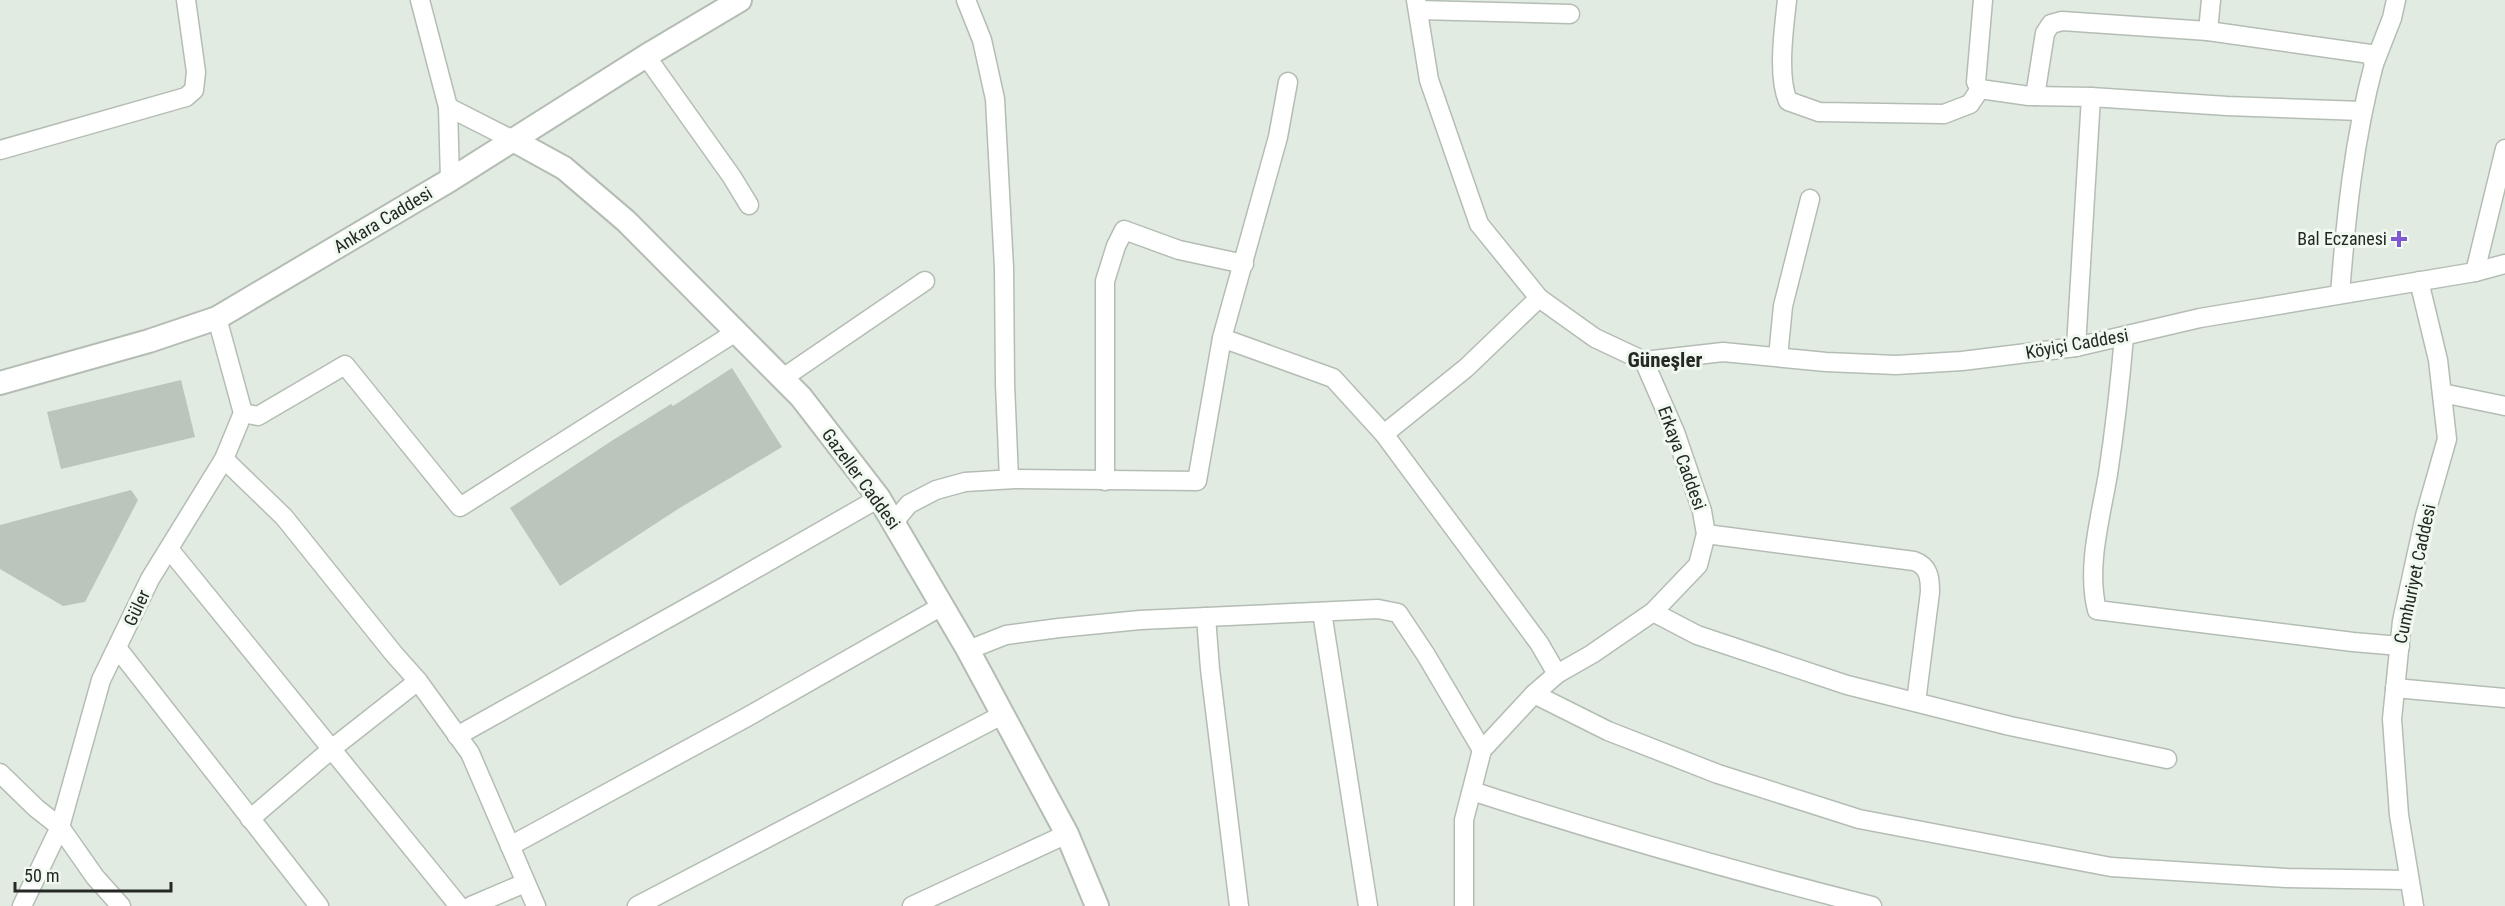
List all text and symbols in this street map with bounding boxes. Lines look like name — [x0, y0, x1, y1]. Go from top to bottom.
street label: Ankara Caddesi — [330, 182, 436, 257]
place label: Bal Eczanesi — [2297, 228, 2387, 249]
marker: Bal Eczanesi — [2392, 232, 2406, 246]
street label: Köyiçi Caddesi — [2024, 324, 2130, 363]
district label: Güneşler — [1628, 348, 1702, 372]
street label: Erkaya Caddesi — [1654, 403, 1711, 512]
street label: Gazeller Caddesi — [818, 424, 905, 533]
street label: Cumhuriyet Caddesi — [2389, 502, 2440, 646]
street label: Güler — [119, 586, 154, 629]
scale bar — [15, 855, 171, 893]
text: 50 m — [24, 865, 59, 886]

